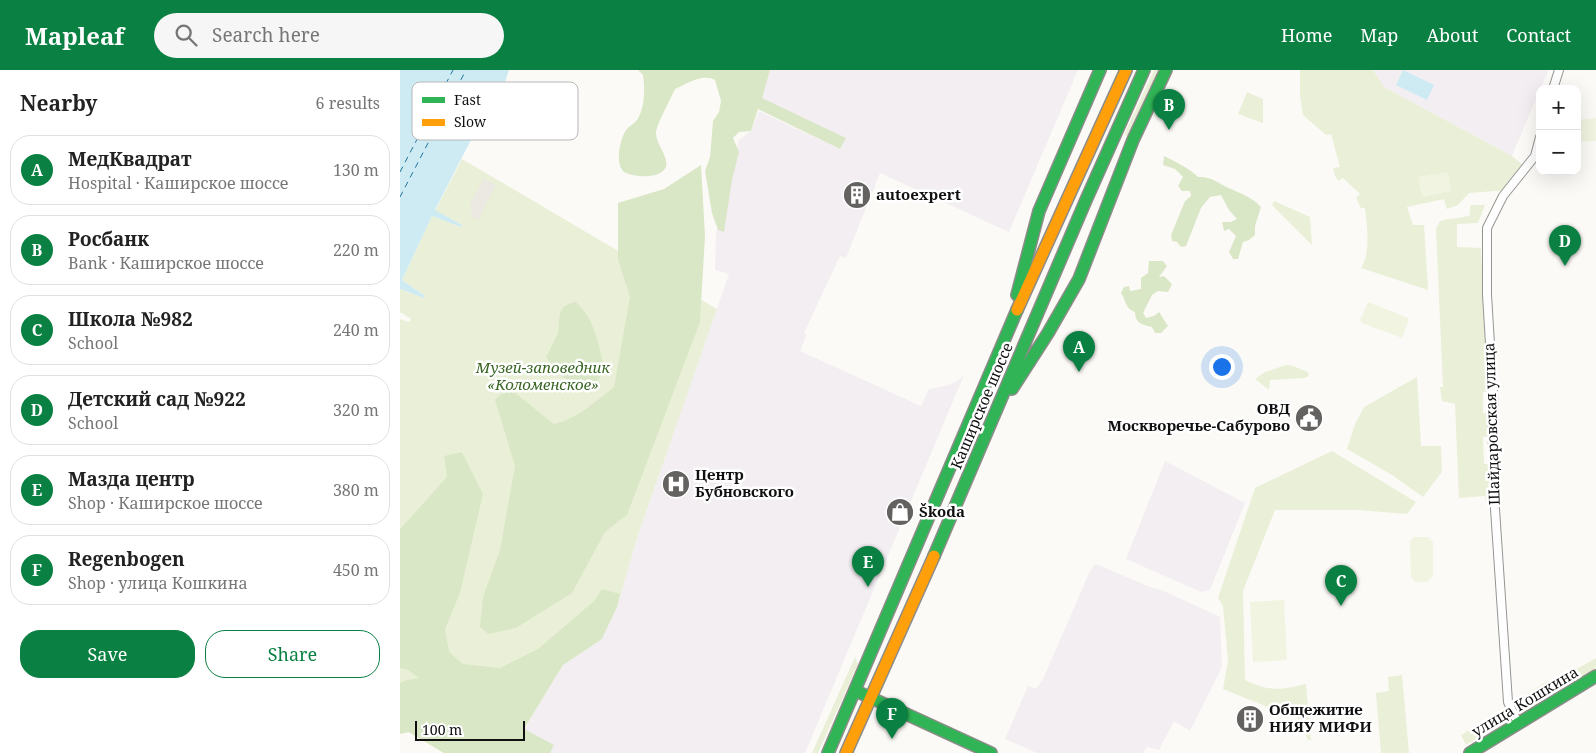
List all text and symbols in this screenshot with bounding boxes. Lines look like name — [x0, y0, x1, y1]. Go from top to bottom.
search box — [154, 13, 504, 58]
text: Mapleaf — [25, 19, 124, 52]
icon: search — [172, 21, 200, 49]
text: Search here — [212, 22, 320, 48]
text: Home — [1281, 23, 1332, 47]
text: Map — [1360, 23, 1398, 47]
text: About — [1426, 23, 1478, 47]
text: Contact — [1506, 23, 1571, 47]
legend — [412, 82, 578, 140]
map controls — [1536, 85, 1581, 175]
button: + — [1536, 85, 1581, 130]
text: Nearby — [20, 89, 98, 117]
pin: B — [1153, 89, 1185, 130]
text: Fast — [454, 90, 481, 109]
text: 6 results — [316, 92, 380, 114]
text: Slow — [454, 112, 487, 131]
button: − — [1536, 130, 1581, 175]
text: МедКвадрат — [68, 146, 192, 172]
text: A — [31, 159, 43, 181]
text: 130 m — [333, 159, 379, 181]
text: Hospital · Каширское шоссе — [68, 172, 288, 194]
building icon: autoexpert — [842, 180, 872, 210]
place label: autoexpert — [876, 184, 961, 204]
pin: D — [1549, 225, 1581, 266]
text: Росбанк — [68, 226, 149, 252]
text: B — [32, 239, 42, 261]
text: 220 m — [333, 239, 379, 261]
text: Bank · Каширское шоссе — [68, 252, 264, 274]
text: Школа №982 — [68, 306, 193, 332]
text: C — [32, 319, 42, 341]
text: 240 m — [333, 319, 379, 341]
pin: A — [1063, 331, 1095, 372]
text: School — [68, 332, 118, 354]
street label: Каширское шоссе — [945, 339, 1017, 472]
street label: Шайдаровская улица — [1478, 342, 1504, 506]
your location — [1209, 354, 1235, 380]
park label: Музей-заповедник «Коломенское» — [475, 357, 610, 394]
text: Детский сад №922 — [68, 386, 246, 412]
place label: ОВД Москворечье-Сабурово — [1107, 398, 1290, 435]
text: D — [31, 399, 43, 421]
text: 320 m — [333, 399, 379, 421]
public building icon: ОВД Москворечье-Сабурово — [1294, 403, 1324, 433]
text: School — [68, 412, 118, 434]
place label: Центр Бубновского — [695, 464, 794, 501]
text: Мазда центр — [68, 466, 194, 492]
hospital icon: Центр Бубновского — [661, 469, 691, 499]
text: E — [32, 479, 42, 501]
text: 380 m — [333, 479, 379, 501]
text: Shop · Каширское шоссе — [68, 492, 263, 514]
shop icon: Škoda — [885, 497, 915, 527]
place label: Škoda — [919, 501, 965, 521]
text: Regenbogen — [68, 546, 185, 572]
pin: E — [852, 546, 884, 587]
text: F — [32, 559, 42, 581]
text: 450 m — [333, 559, 379, 581]
pin: C — [1325, 565, 1357, 606]
text: Shop · улица Кошкина — [68, 572, 248, 594]
button: Save — [20, 630, 195, 678]
button: Share — [205, 630, 380, 678]
street label: улица Кошкина — [1467, 661, 1582, 741]
pin: F — [876, 698, 908, 739]
place label: Общежитие НИЯУ МИФИ — [1269, 699, 1372, 736]
building icon: Общежитие НИЯУ МИФИ — [1235, 704, 1265, 734]
scale bar — [415, 718, 525, 741]
text: 100 m — [422, 720, 462, 739]

